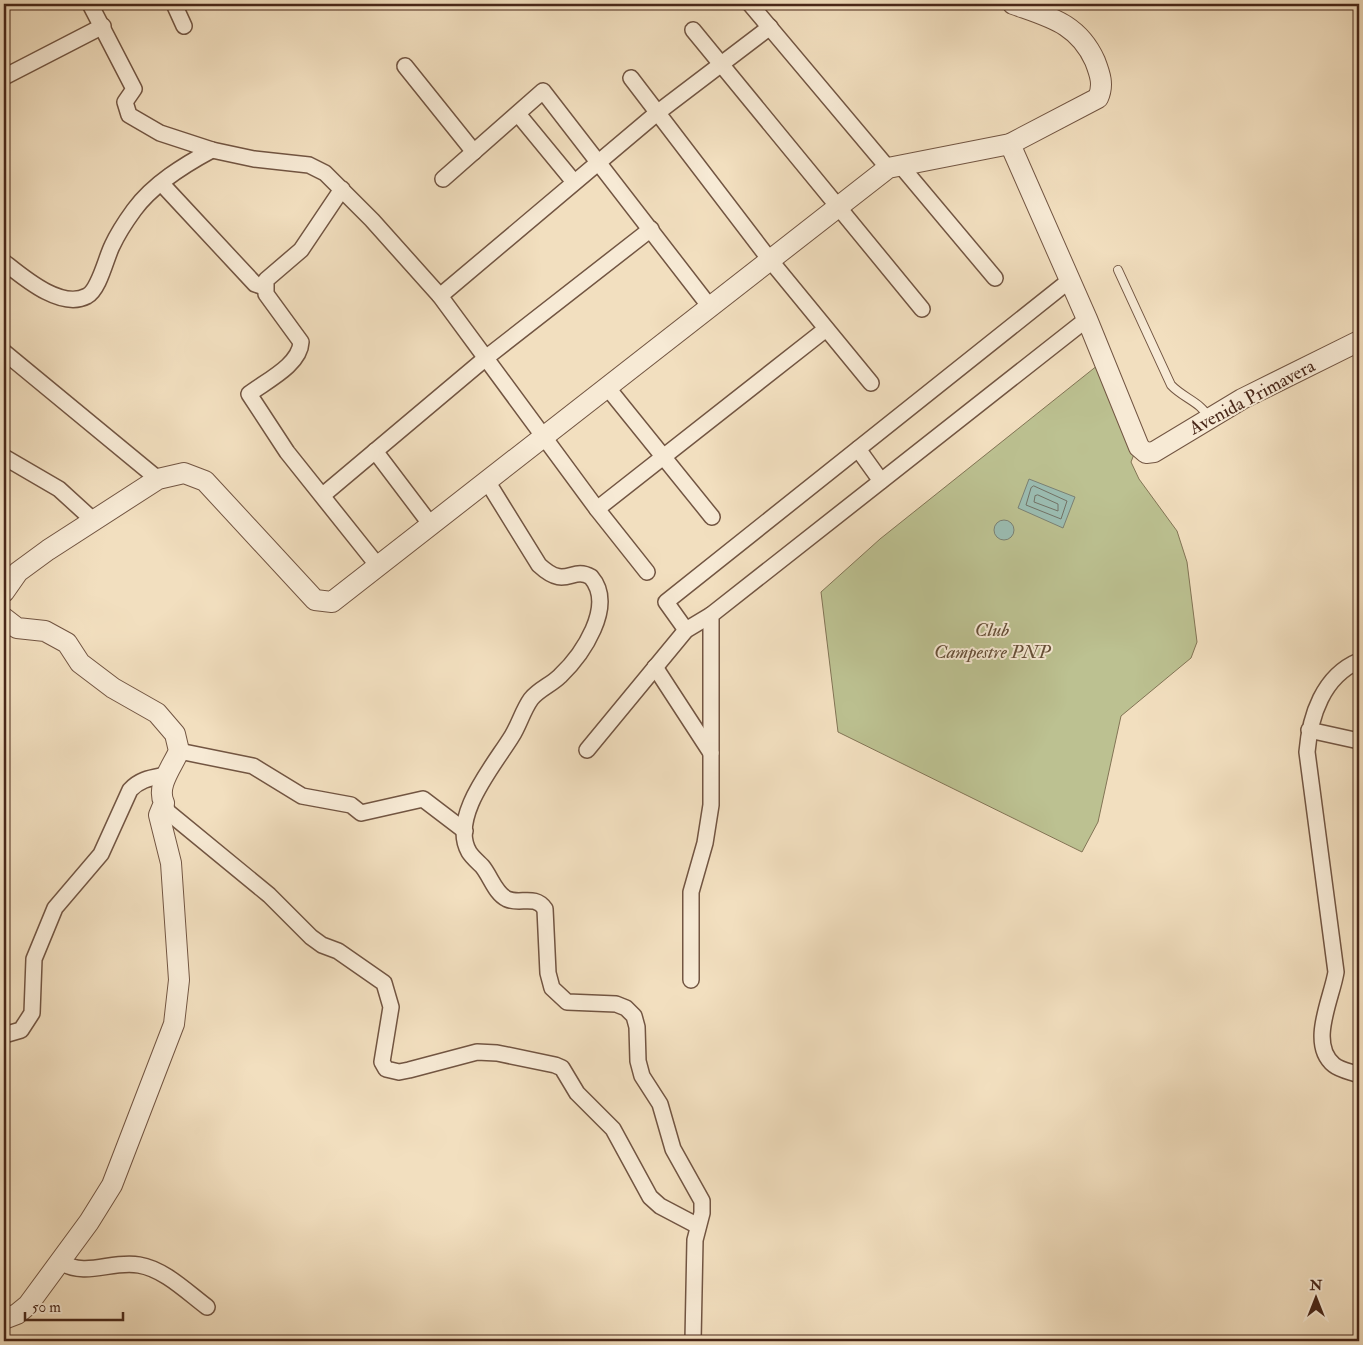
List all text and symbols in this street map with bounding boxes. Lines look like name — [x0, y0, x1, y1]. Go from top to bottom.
street label: Avenida Primavera — [1184, 354, 1319, 441]
park label: Club Campestre PNP — [934, 618, 1051, 664]
north arrow — [1290, 1272, 1340, 1322]
text: N — [1309, 1277, 1323, 1294]
scale bar — [25, 1290, 122, 1322]
text: 50 m — [32, 1298, 61, 1317]

